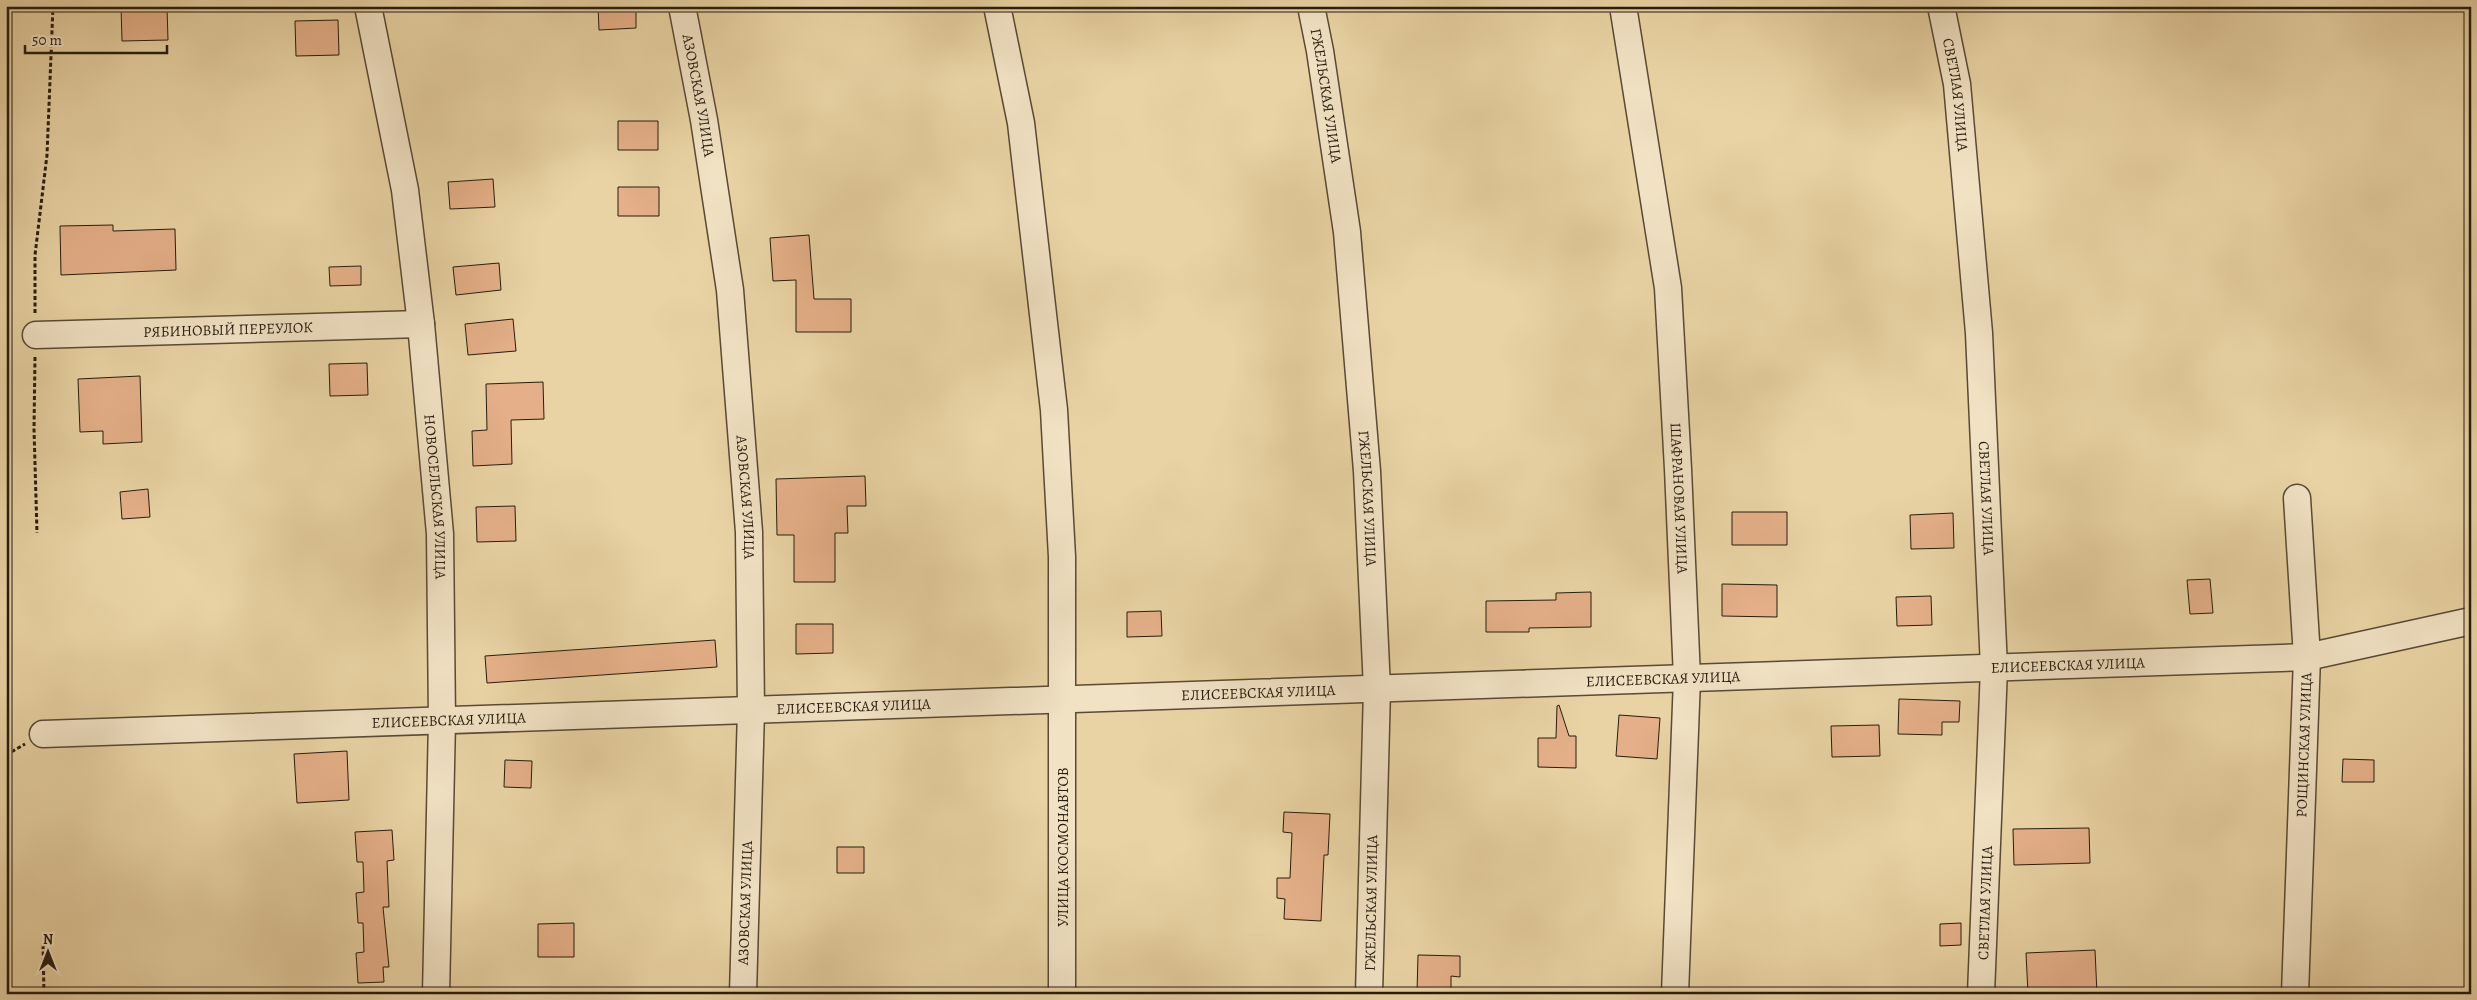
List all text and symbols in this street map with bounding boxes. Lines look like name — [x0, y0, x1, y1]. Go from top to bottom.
scale bar — [25, 22, 168, 54]
street label: ГЖЕЛЬСКАЯ УЛИЦА — [1306, 26, 1347, 165]
text: 50 m — [32, 30, 62, 50]
street label: АЗОВСКАЯ УЛИЦА — [677, 31, 720, 158]
street label: СВЕТЛАЯ УЛИЦА — [1938, 36, 1973, 152]
street label: РЯБИНОВЫЙ ПЕРЕУЛОК — [143, 317, 314, 342]
street label: НОВОСЕЛЬСКАЯ УЛИЦА — [419, 413, 450, 580]
street label: ШАФРАНОВАЯ УЛИЦА — [1665, 422, 1693, 574]
street label: ГЖЕЛЬСКАЯ УЛИЦА — [1354, 429, 1381, 567]
street label: АЗОВСКАЯ УЛИЦА — [731, 434, 759, 560]
street label: СВЕТЛАЯ УЛИЦА — [1974, 441, 1999, 556]
street label: ЕЛИСЕЕВСКАЯ УЛИЦА — [1990, 653, 2146, 678]
street label: ЕЛИСЕЕВСКАЯ УЛИЦА — [1586, 666, 1741, 692]
street label: РОЩИНСКАЯ УЛИЦА — [2291, 672, 2316, 818]
street label: ЕЛИСЕЕВСКАЯ УЛИЦА — [1181, 680, 1336, 705]
street label: ЕЛИСЕЕВСКАЯ УЛИЦА — [776, 694, 931, 719]
street label: ЕЛИСЕЕВСКАЯ УЛИЦА — [371, 708, 526, 733]
street label: УЛИЦА КОСМОНАВТОВ — [1053, 767, 1073, 927]
street label: ГЖЕЛЬСКАЯ УЛИЦА — [1360, 835, 1382, 971]
street label: АЗОВСКАЯ УЛИЦА — [733, 840, 757, 966]
street label: СВЕТЛАЯ УЛИЦА — [1973, 845, 1997, 960]
north arrow — [22, 928, 72, 978]
text: N — [43, 930, 53, 949]

